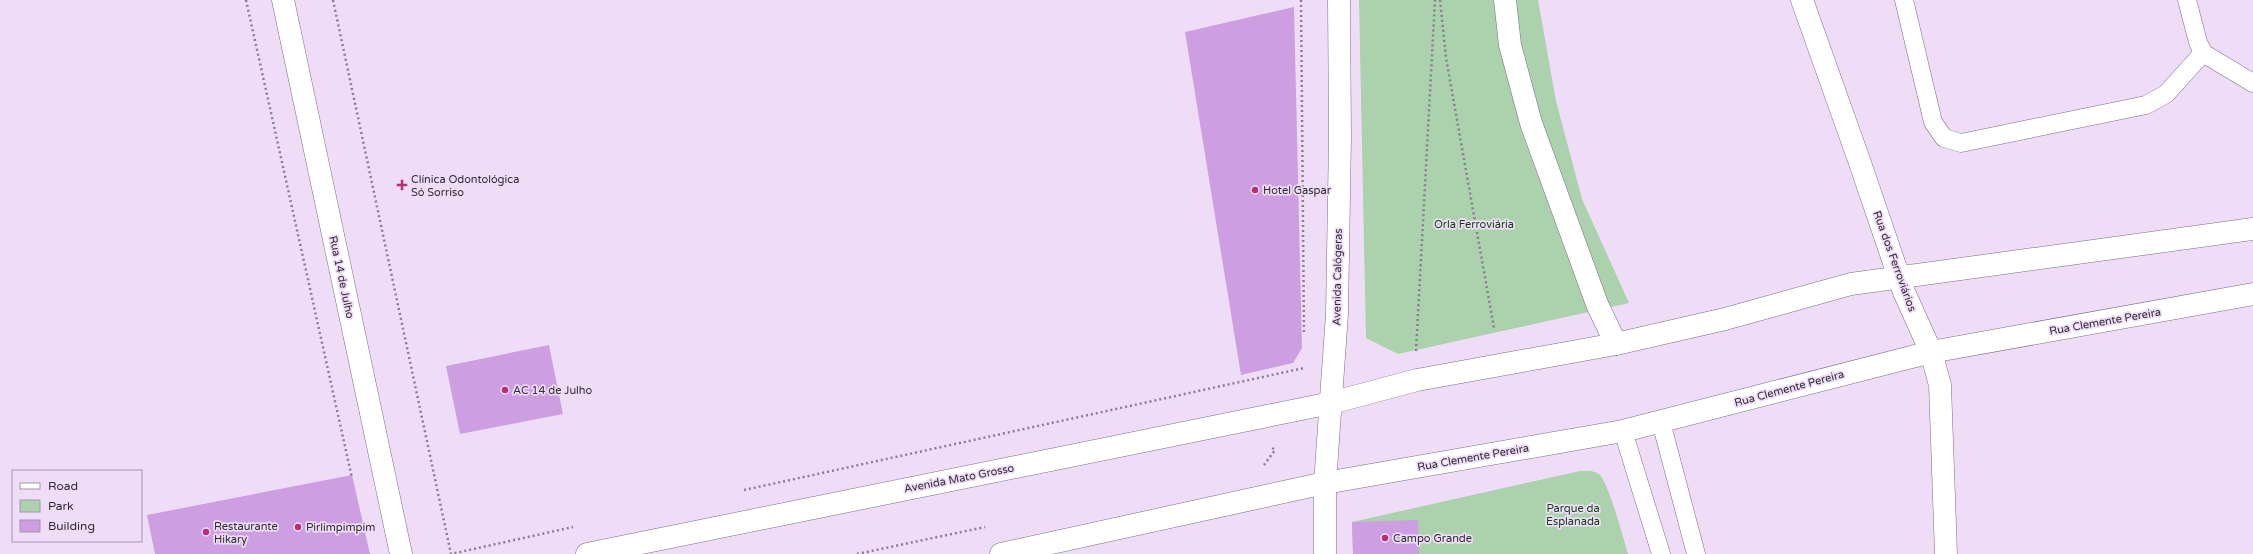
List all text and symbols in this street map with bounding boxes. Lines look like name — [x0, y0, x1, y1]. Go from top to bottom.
place label: Clínica Odontológica Só Sorriso — [411, 173, 519, 199]
marker: Clínica Odontológica Só Sorriso — [396, 179, 408, 191]
place label: Hotel Gaspar — [1263, 184, 1332, 197]
marker: Hotel Gaspar — [1250, 185, 1260, 195]
street label: Rua dos Ferroviários — [1870, 209, 1919, 313]
park label: Orla Ferroviária — [1434, 218, 1514, 231]
street label: Avenida Calógeras — [1330, 228, 1345, 326]
street label: Rua 14 de Julho — [326, 235, 357, 320]
street label: Rua Clemente Pereira — [2048, 305, 2162, 338]
street label: Rua Clemente Pereira — [1733, 368, 1845, 409]
place label: AC 14 de Julho — [513, 384, 593, 397]
marker: AC 14 de Julho — [500, 385, 510, 395]
street label: Rua Clemente Pereira — [1416, 441, 1530, 474]
street label: Avenida Mato Grosso — [903, 461, 1016, 496]
legend — [12, 470, 142, 542]
text: Road — [48, 479, 78, 493]
text: Park — [48, 499, 74, 513]
park label: Parque da Esplanada — [1546, 502, 1600, 528]
text: Building — [48, 519, 95, 533]
place label: Restaurante Hikary — [214, 520, 278, 546]
place label: Pirlimpimpim — [306, 521, 375, 534]
marker: Pirlimpimpim — [293, 522, 303, 532]
marker: Restaurante Hikary — [201, 527, 211, 537]
place label: Campo Grande — [1393, 532, 1472, 545]
marker: Campo Grande — [1380, 533, 1390, 543]

